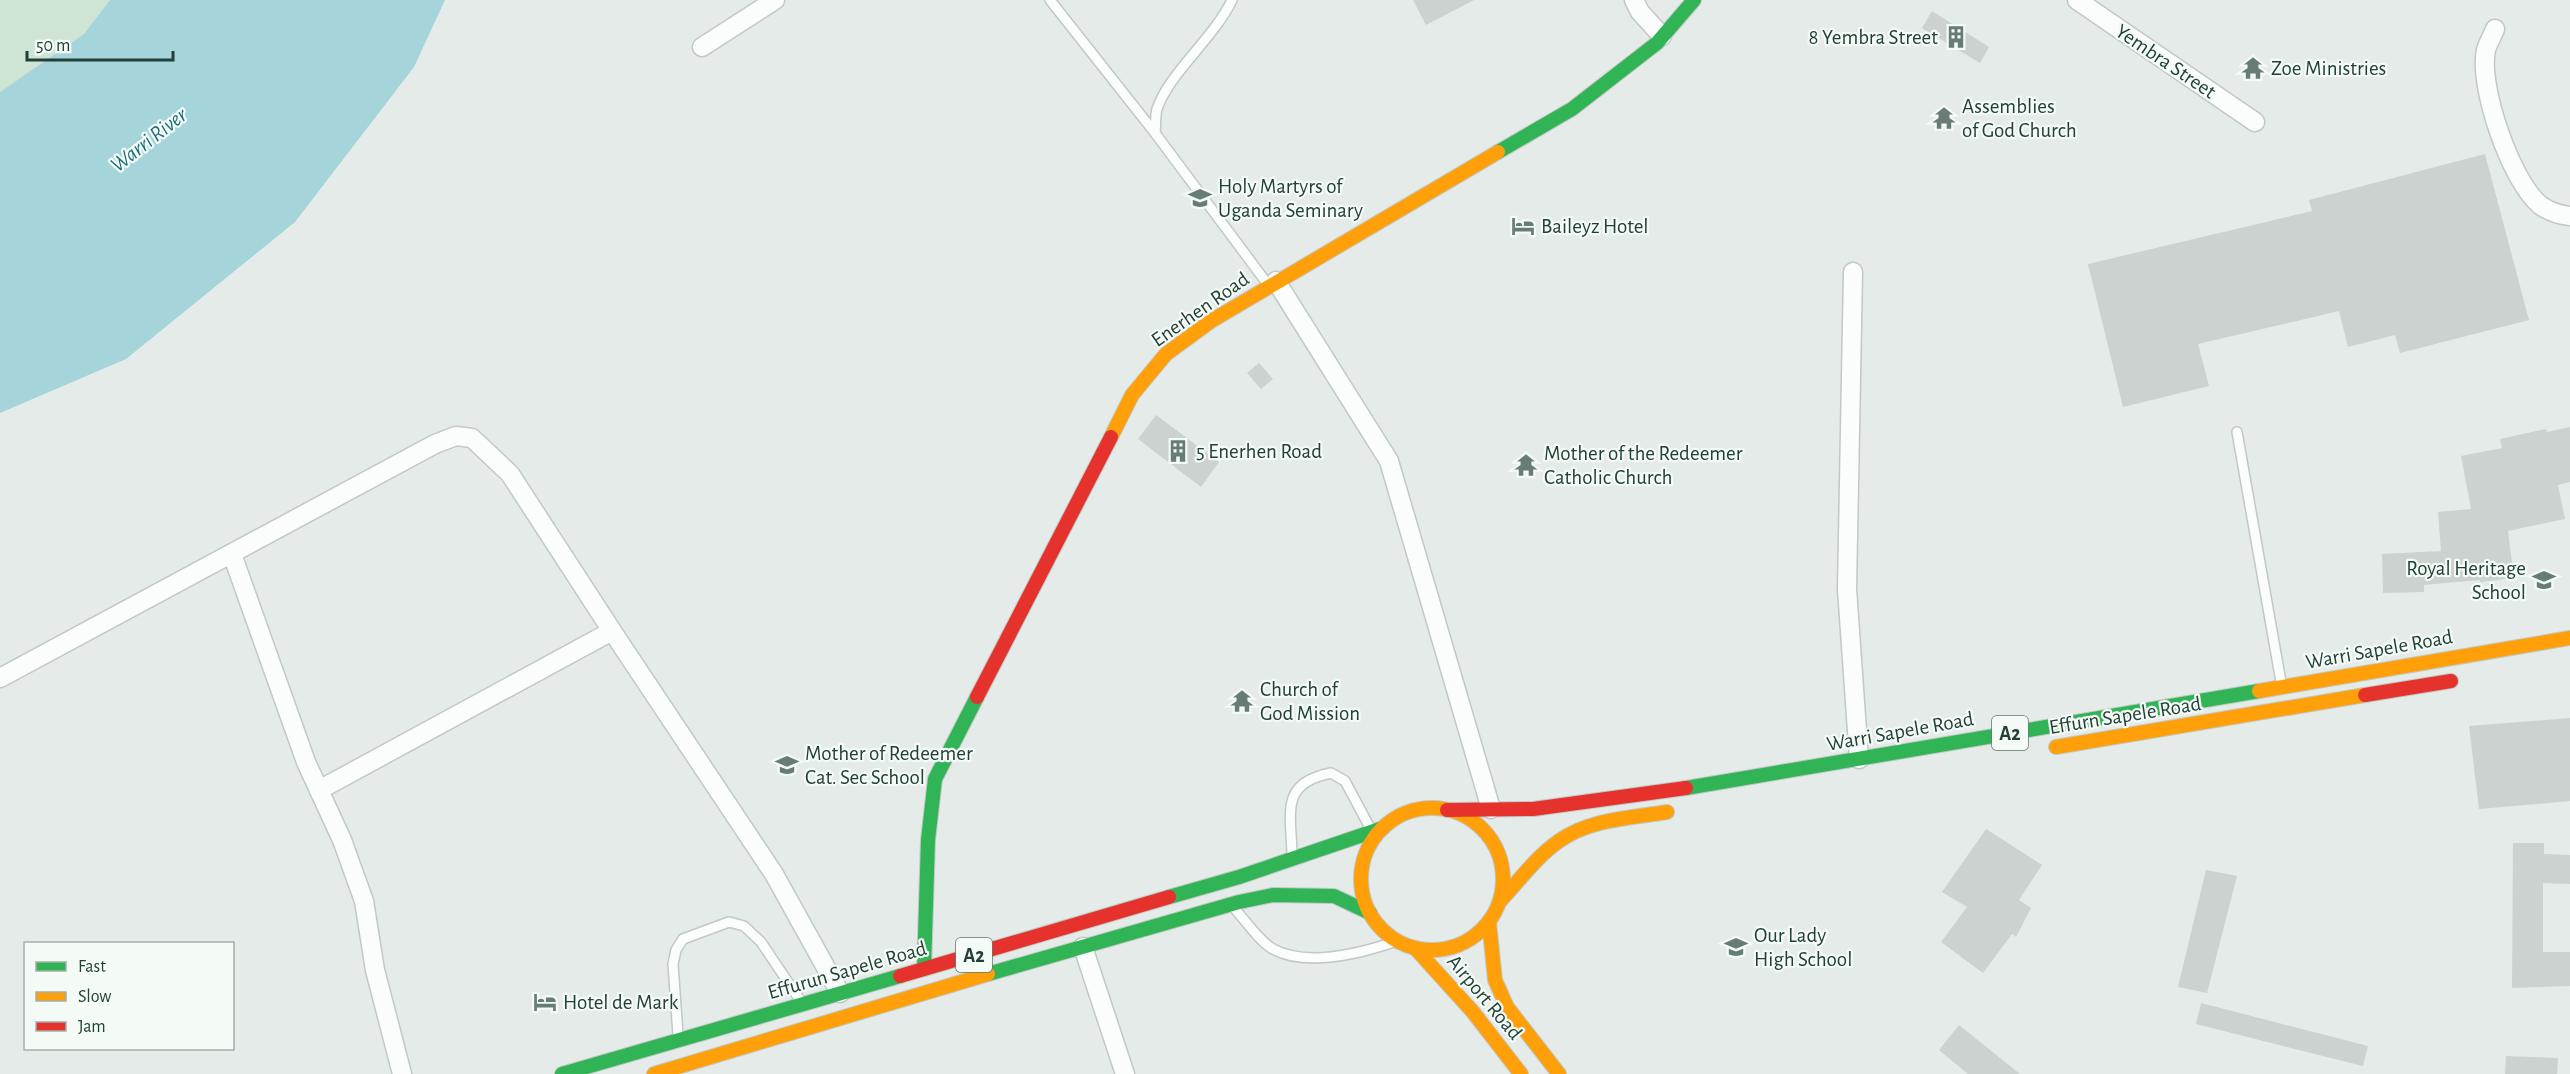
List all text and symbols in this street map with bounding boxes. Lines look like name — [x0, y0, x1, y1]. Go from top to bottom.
street label: Yembra Street — [2112, 20, 2220, 103]
scale bar — [27, 24, 172, 62]
building icon: 8 Yembra Street — [1943, 24, 1969, 50]
place label: 8 Yembra Street — [1809, 27, 1938, 48]
text: 50 m — [36, 37, 70, 55]
temple icon: Zoe Ministries — [2240, 55, 2266, 81]
place label: Zoe Ministries — [2271, 58, 2386, 79]
place label: Assemblies of God Church — [1962, 96, 2077, 141]
water label: Warri River — [106, 103, 192, 176]
temple icon: Assemblies of God Church — [1931, 105, 1957, 131]
place label: Holy Martyrs of Uganda Seminary — [1218, 176, 1363, 221]
school or university icon: Holy Martyrs of Uganda Seminary — [1187, 185, 1213, 211]
hotel icon: Baileyz Hotel — [1510, 213, 1536, 239]
place label: Baileyz Hotel — [1541, 216, 1649, 237]
street label: Enerhen Road — [1148, 268, 1253, 351]
building icon: 5 Enerhen Road — [1165, 438, 1191, 464]
place label: 5 Enerhen Road — [1196, 441, 1322, 462]
place label: Mother of the Redeemer Catholic Church — [1544, 443, 1743, 488]
temple icon: Mother of the Redeemer Catholic Church — [1513, 452, 1539, 478]
place label: Royal Heritage School — [2406, 558, 2526, 603]
school or university icon: Royal Heritage School — [2531, 567, 2557, 593]
street label: Warri Sapele Road — [2304, 626, 2454, 673]
place label: Church of God Mission — [1260, 679, 1360, 724]
temple icon: Church of God Mission — [1229, 688, 1255, 714]
street label: Effurn Sapele Road — [2048, 693, 2203, 738]
street label: Warri Sapele Road — [1825, 708, 1975, 755]
road number: A2 — [1992, 716, 2028, 750]
place label: Mother of Redeemer Cat. Sec School — [805, 743, 973, 788]
school or university icon: Mother of Redeemer Cat. Sec School — [774, 752, 800, 778]
place label: Our Lady High School — [1754, 925, 1852, 970]
school or university icon: Our Lady High School — [1723, 934, 1749, 960]
street label: Effurun Sapele Road — [765, 938, 929, 1003]
road number: A2 — [956, 938, 992, 972]
legend — [24, 942, 234, 1050]
street label: Airport Road — [1443, 951, 1526, 1044]
text: Fast — [78, 958, 106, 976]
text: Slow — [78, 988, 111, 1006]
hotel icon: Hotel de Mark — [532, 989, 558, 1015]
place label: Hotel de Mark — [563, 992, 679, 1013]
text: Jam — [78, 1018, 106, 1036]

